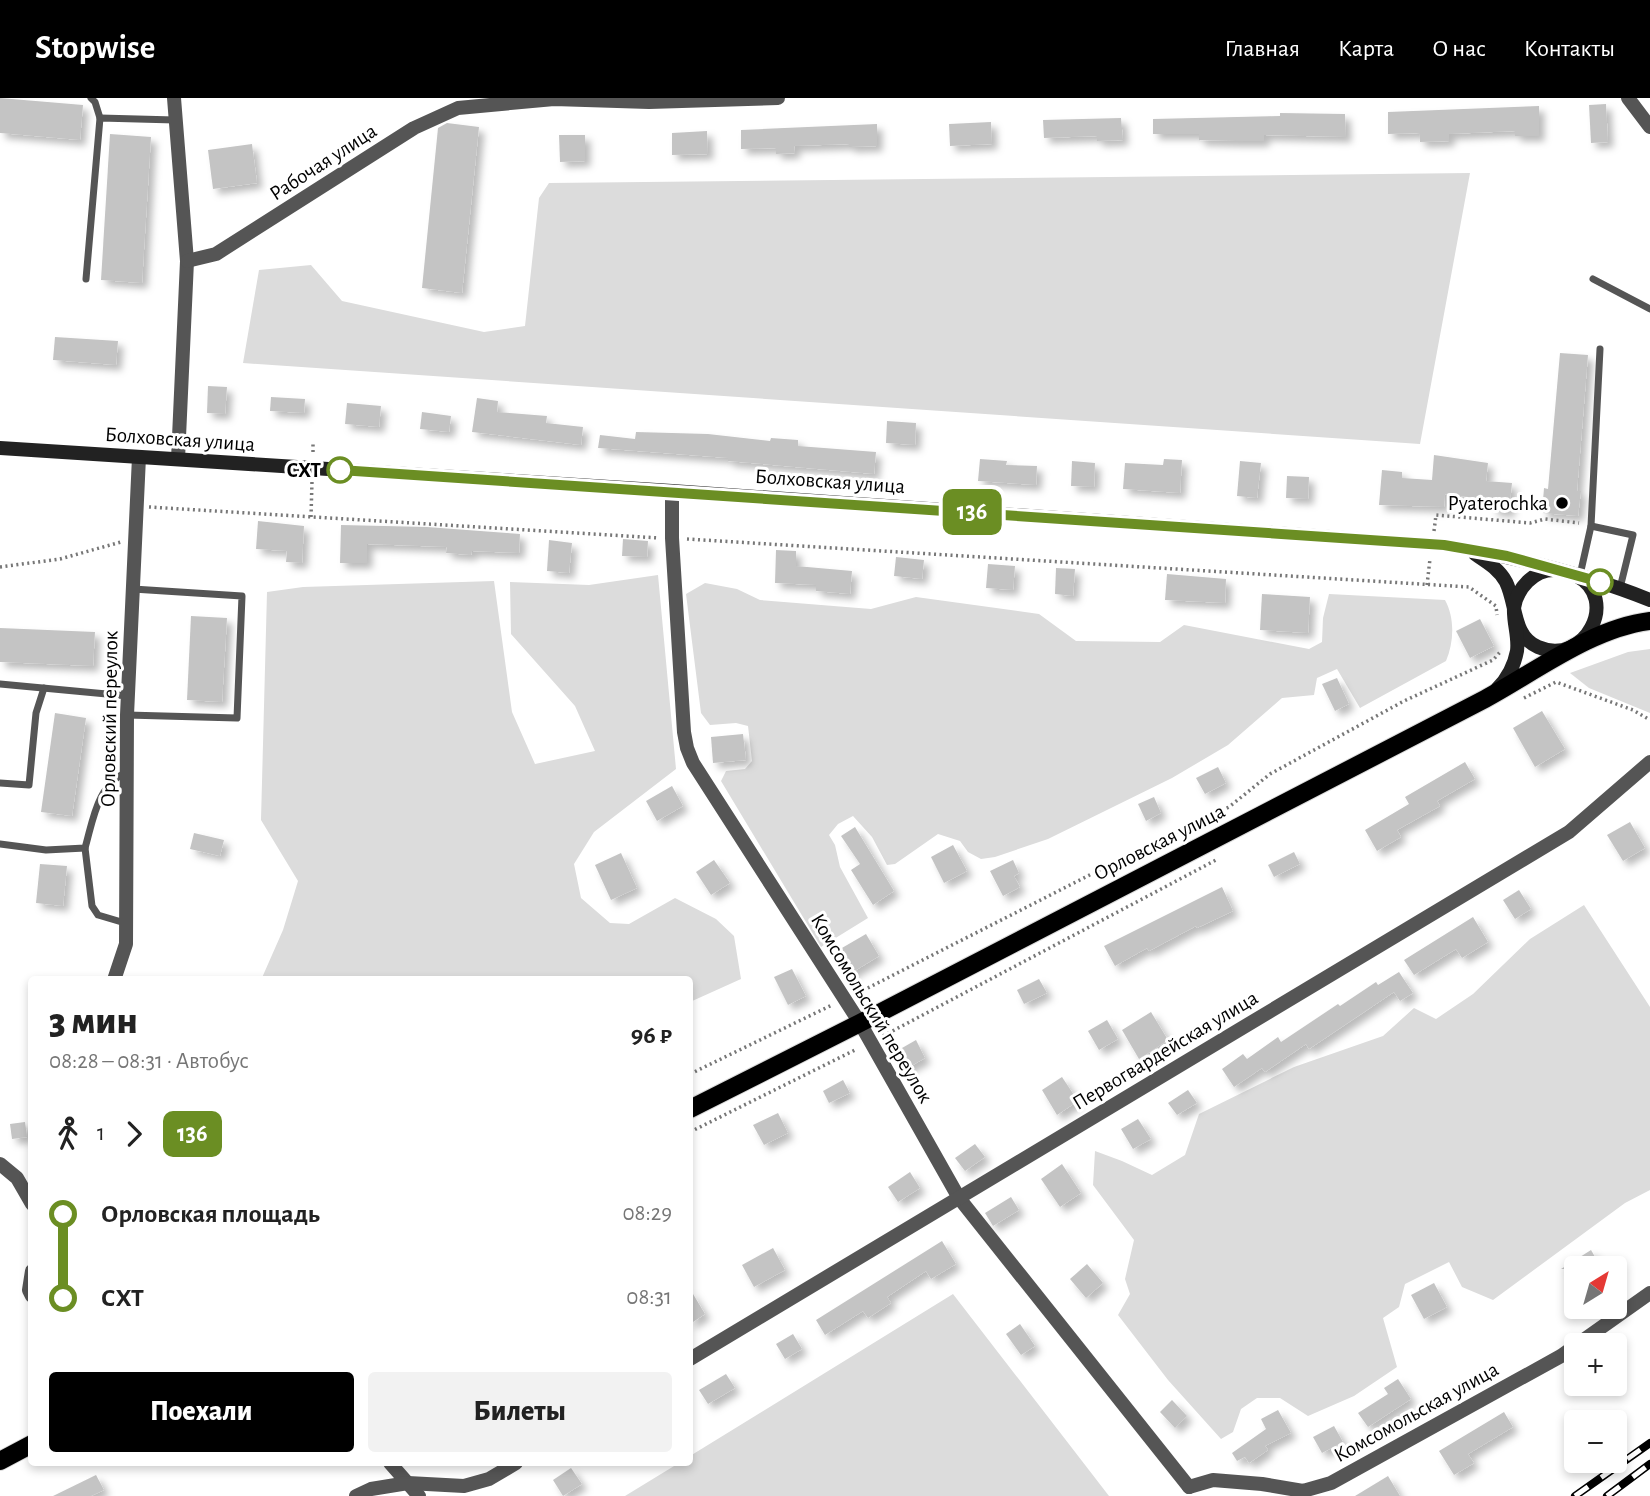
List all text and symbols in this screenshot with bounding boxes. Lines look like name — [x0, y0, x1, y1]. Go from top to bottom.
text: Stopwise — [35, 32, 155, 65]
text: Главная — [1225, 37, 1300, 61]
text: Карта — [1338, 37, 1394, 61]
text: О нас — [1432, 37, 1486, 61]
text: Контакты — [1524, 37, 1615, 61]
street label: Рабочая улица — [266, 120, 381, 205]
street label: Болховская улица — [104, 424, 256, 455]
marker: СХТ — [327, 457, 353, 483]
place label: СХТ — [286, 460, 322, 481]
street label: Болховская улица — [754, 466, 906, 497]
line badge: 136 — [932, 489, 1012, 535]
place label: Pyaterochka — [1448, 493, 1548, 514]
marker: Pyaterochka — [1554, 495, 1570, 511]
text: 136 — [957, 500, 987, 524]
unlabelled marker — [1587, 569, 1613, 595]
street label: Орловский переулок — [97, 630, 122, 807]
street label: Орловская улица — [1090, 800, 1229, 885]
street label: Комсомольский переулок — [807, 910, 937, 1107]
street label: Первогвардейская улица — [1069, 987, 1262, 1114]
text: 3 мин — [49, 1003, 138, 1041]
text: 96 ₽ — [631, 1022, 672, 1048]
text: 08:28 – 08:31 · Автобус — [49, 1050, 249, 1073]
icon: walk — [49, 1115, 87, 1153]
icon: forward — [115, 1115, 153, 1153]
text: 1 — [97, 1122, 105, 1145]
text: 136 — [177, 1122, 208, 1146]
text: Орловская площадь — [101, 1201, 320, 1227]
text: 08:29 — [622, 1202, 672, 1225]
north arrow — [1564, 1256, 1628, 1320]
map controls — [1564, 1256, 1627, 1473]
text: СХТ — [101, 1285, 144, 1311]
text: 08:31 — [626, 1286, 672, 1309]
button: + — [1564, 1333, 1627, 1396]
street label: Комсомольская улица — [1330, 1358, 1502, 1466]
button: Поехали — [49, 1372, 354, 1452]
button: Билеты — [368, 1372, 672, 1452]
button: − — [1564, 1410, 1627, 1473]

